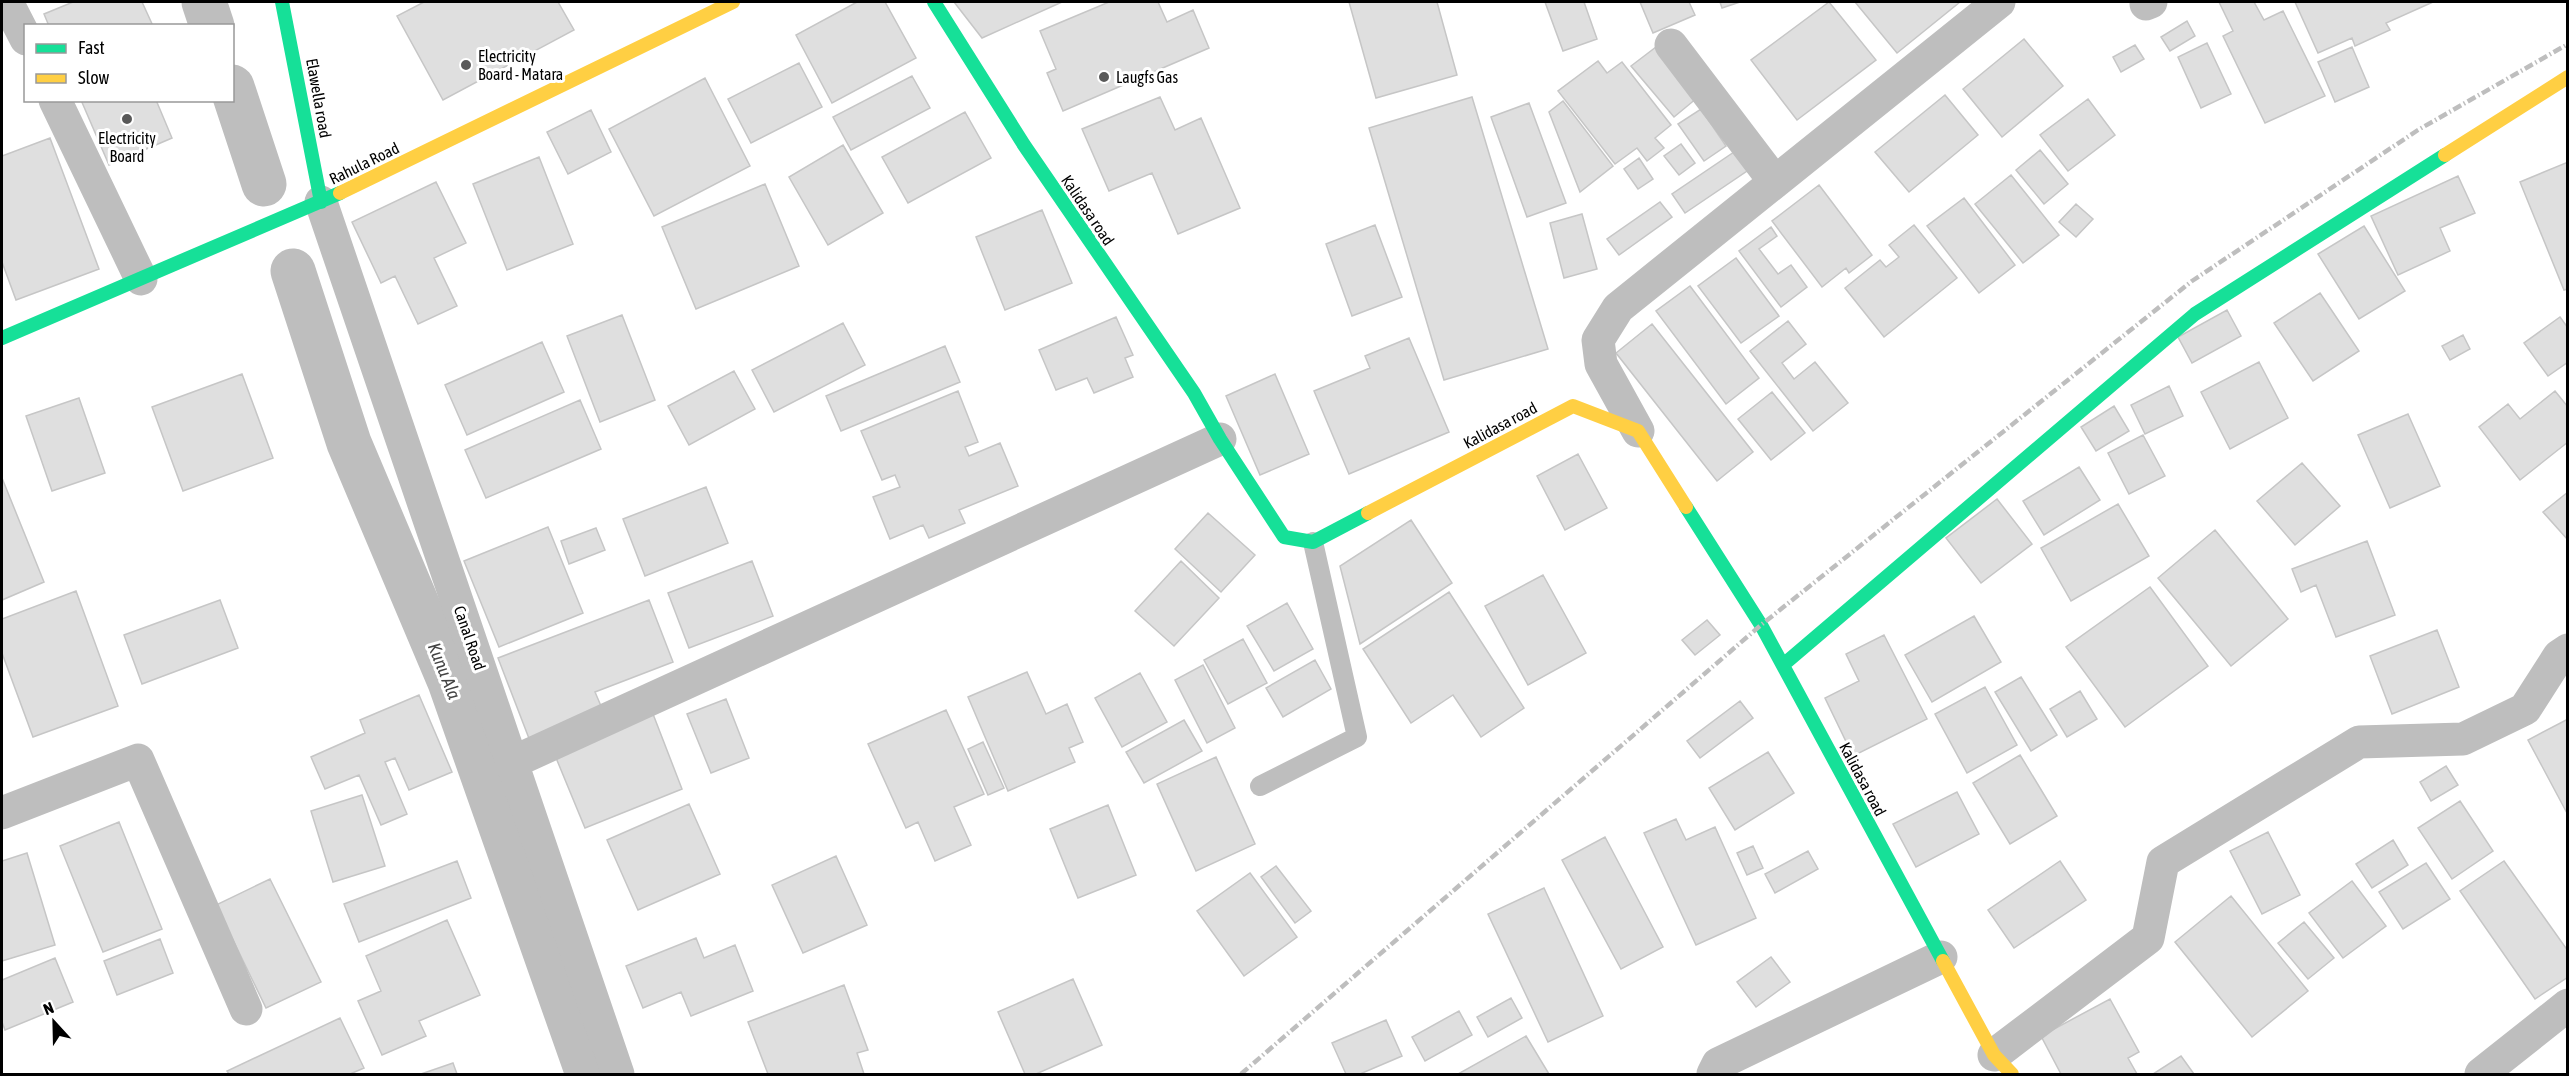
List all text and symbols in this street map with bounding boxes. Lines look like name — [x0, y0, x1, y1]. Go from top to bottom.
legend — [24, 24, 234, 102]
text: Fast — [78, 37, 105, 58]
place label: Electricity Board - Matara — [478, 47, 563, 83]
street label: Elawella road — [303, 57, 335, 139]
marker: Electricity Board - Matara — [459, 58, 473, 72]
text: Slow — [78, 67, 109, 88]
place label: Laugfs Gas — [1116, 68, 1178, 87]
marker: Laugfs Gas — [1097, 70, 1111, 84]
marker: Electricity Board — [120, 112, 134, 126]
place label: Electricity Board — [98, 129, 156, 165]
street label: Rahula Road — [326, 138, 402, 188]
street label: Kalidasa road — [1058, 172, 1118, 248]
street label: Kalidasa road — [1460, 398, 1540, 452]
street label: Canal Road — [451, 603, 489, 673]
water label: Kunu Ala — [424, 640, 465, 703]
street label: Kalidasa road — [1836, 739, 1890, 819]
north arrow — [24, 992, 84, 1052]
text: N — [41, 998, 56, 1018]

